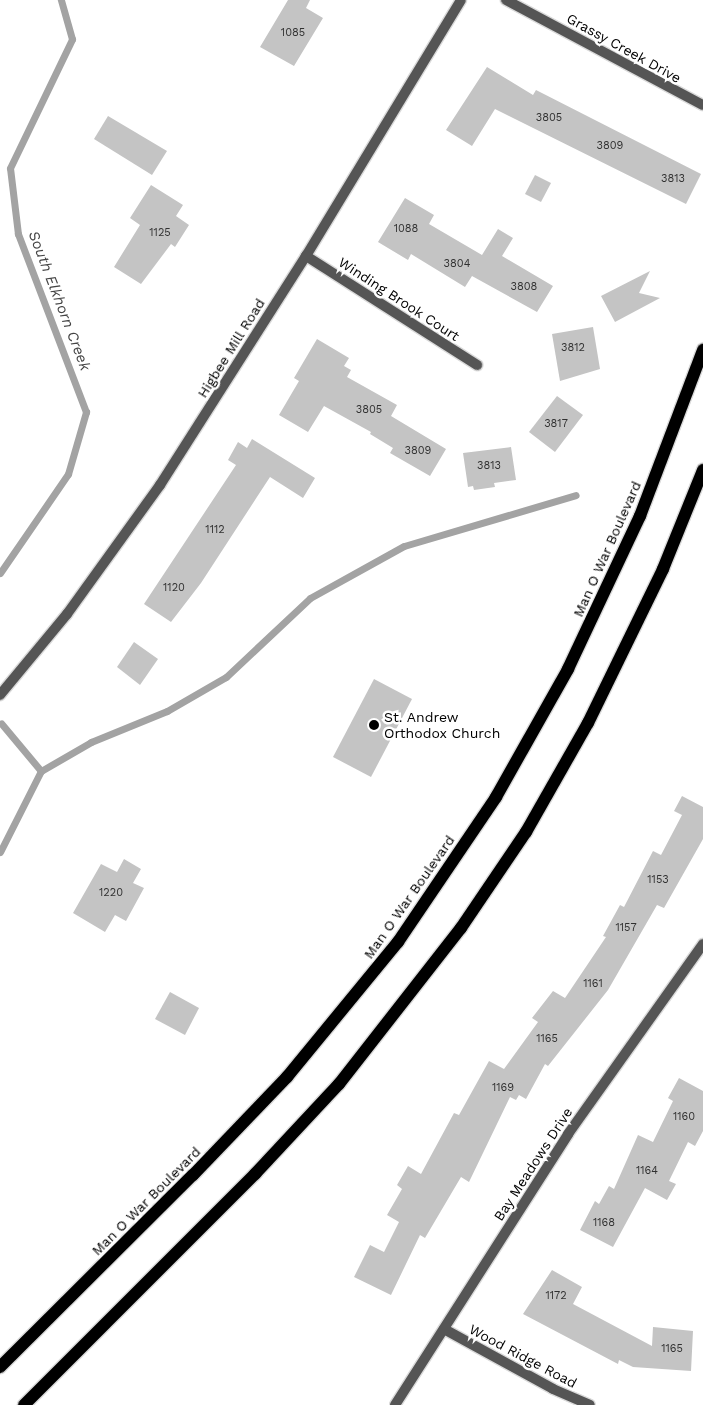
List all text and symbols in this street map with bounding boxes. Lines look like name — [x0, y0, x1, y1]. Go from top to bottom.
street label: Grassy Creek Drive — [564, 9, 684, 87]
house number: 1085 — [281, 26, 305, 40]
house number: 3805 — [536, 111, 562, 125]
house number: 3809 — [597, 139, 623, 153]
house number: 3813 — [661, 172, 685, 186]
house number: 1088 — [394, 222, 418, 236]
house number: 1125 — [149, 226, 171, 240]
water label: South Elkhorn Creek — [24, 229, 94, 373]
street label: Winding Brook Court — [335, 254, 463, 344]
house number: 3804 — [444, 257, 470, 271]
house number: 3808 — [511, 280, 537, 294]
street label: Higbee Mill Road — [194, 295, 268, 401]
house number: 3812 — [561, 341, 585, 355]
house number: 3805 — [356, 403, 382, 417]
house number: 3817 — [544, 417, 568, 431]
house number: 3809 — [405, 444, 431, 458]
house number: 3813 — [477, 459, 501, 473]
street label: Man O War Boulevard — [569, 478, 645, 620]
house number: 1112 — [205, 523, 225, 537]
house number: 1120 — [163, 581, 185, 595]
place label: St. Andrew Orthodox Church — [384, 709, 501, 742]
marker: St. Andrew Orthodox Church — [368, 719, 380, 731]
street label: Man O War Boulevard — [360, 832, 458, 962]
house number: 1153 — [647, 873, 669, 887]
house number: 1220 — [99, 886, 123, 900]
house number: 1157 — [615, 921, 637, 935]
house number: 1161 — [583, 977, 603, 991]
house number: 1165 — [536, 1032, 558, 1046]
house number: 1169 — [492, 1081, 514, 1095]
street label: Bay Meadows Drive — [490, 1104, 576, 1224]
house number: 1160 — [673, 1110, 695, 1124]
street label: Man O War Boulevard — [88, 1143, 204, 1259]
house number: 1164 — [636, 1164, 658, 1178]
house number: 1168 — [593, 1216, 615, 1230]
house number: 1172 — [545, 1289, 567, 1303]
street label: Wood Ridge Road — [466, 1321, 580, 1391]
house number: 1165 — [661, 1342, 683, 1356]

